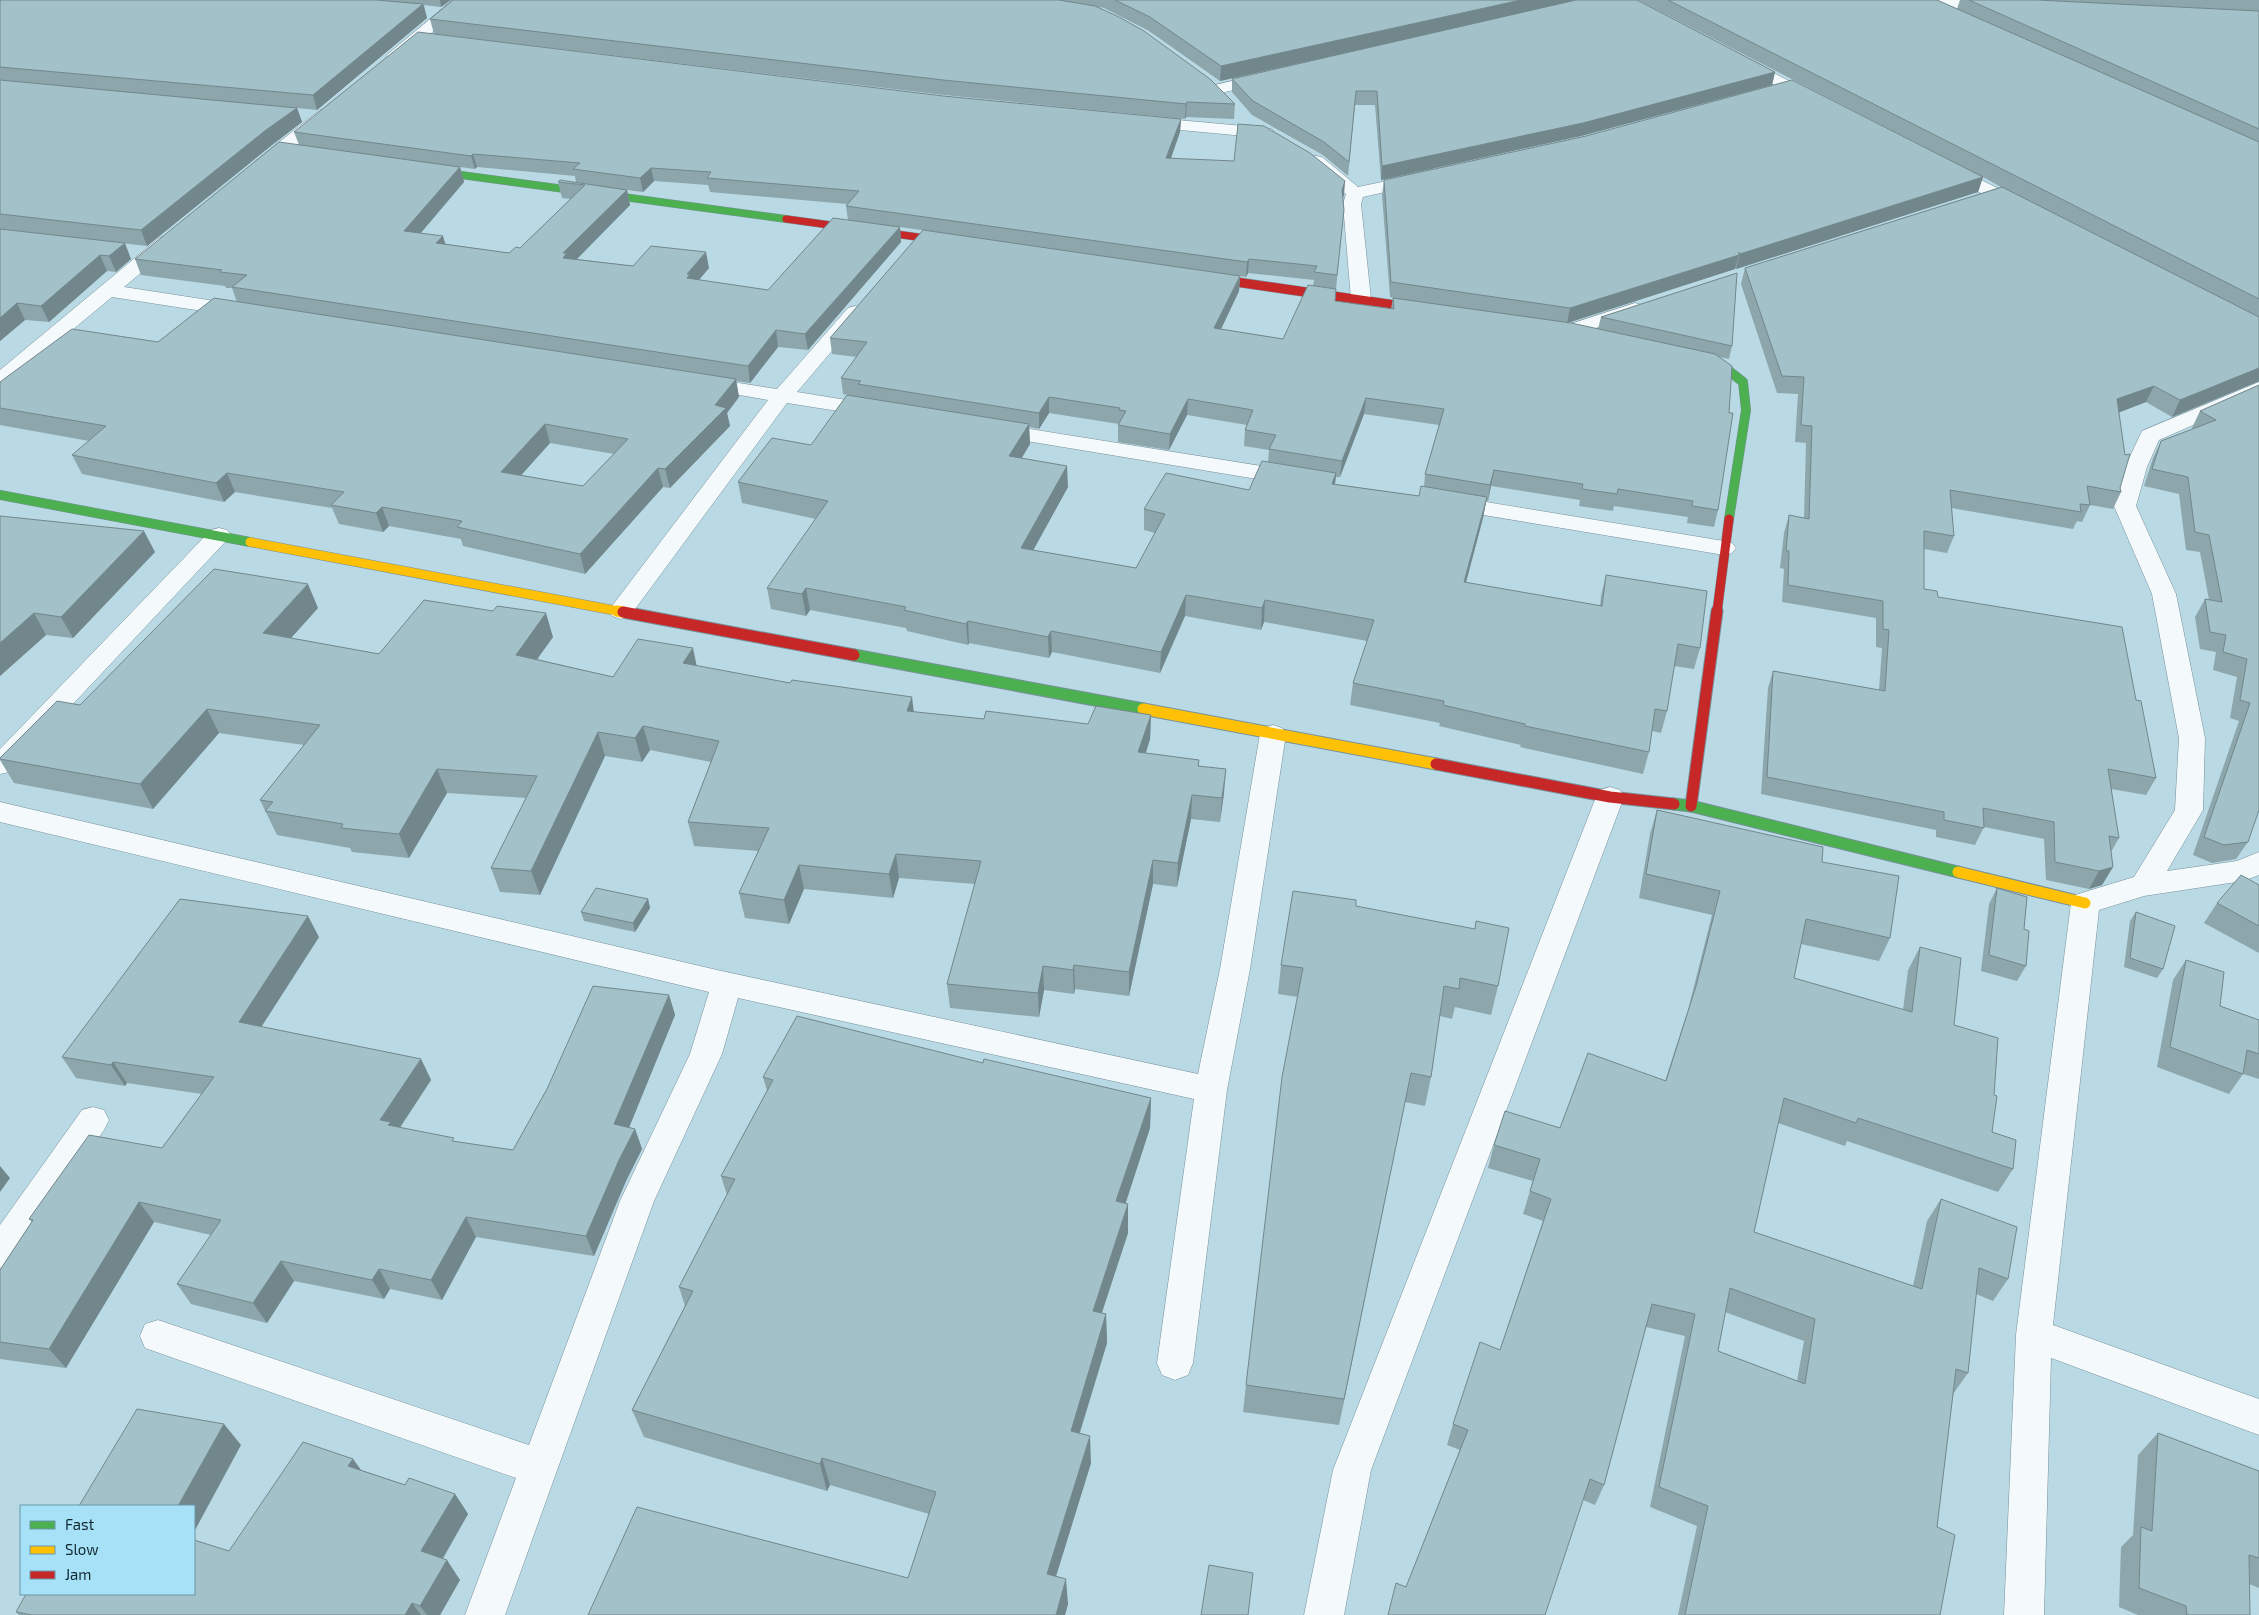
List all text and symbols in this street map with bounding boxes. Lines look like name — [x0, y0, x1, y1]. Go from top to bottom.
legend — [20, 1505, 195, 1595]
text: Fast — [65, 1515, 95, 1533]
text: Slow — [65, 1540, 99, 1558]
text: Jam — [65, 1565, 91, 1583]

